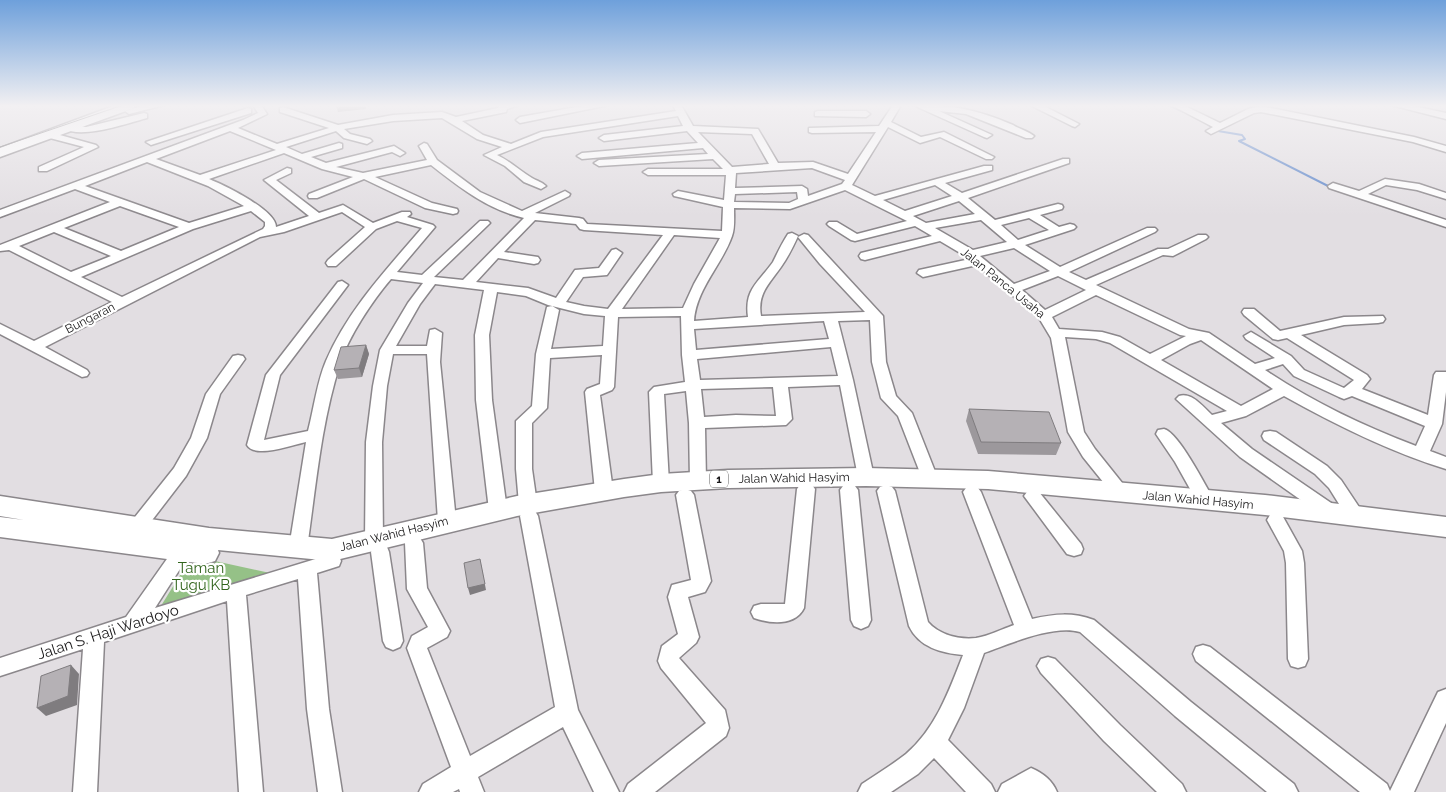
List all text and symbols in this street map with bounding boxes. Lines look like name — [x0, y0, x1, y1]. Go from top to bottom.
street label: Jalan Panca Usaha — [958, 245, 1048, 321]
street label: Bungaran — [63, 300, 117, 336]
road number: 1 — [710, 470, 728, 488]
street label: Jalan Wahid Hasyim — [738, 470, 850, 486]
street label: Jalan Wahid Hasyim — [1142, 488, 1254, 512]
street label: Jalan Wahid Hasyim — [338, 514, 450, 554]
park label: Taman Tugu KB — [172, 559, 230, 594]
street label: Jalan S. Haji Wardoyo — [35, 601, 181, 663]

